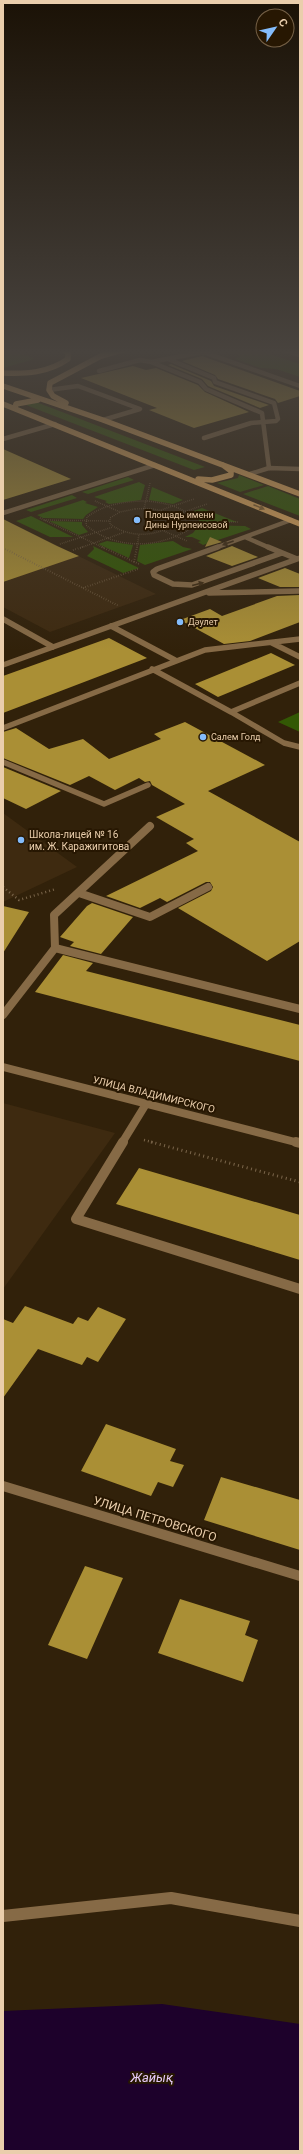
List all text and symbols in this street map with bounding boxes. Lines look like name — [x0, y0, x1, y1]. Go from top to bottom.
north arrow — [255, 8, 295, 48]
text: С — [275, 16, 290, 29]
one-way arrow — [253, 505, 265, 511]
place label: Площадь имени Дины Нурпеисовой — [145, 510, 228, 530]
marker: Площадь имени Дины Нурпеисовой — [132, 515, 142, 525]
one-way arrow — [221, 540, 233, 546]
one-way arrow — [192, 580, 204, 586]
marker: Дәулет — [175, 617, 185, 627]
place label: Дәулет — [188, 617, 218, 627]
marker: Салем Голд — [198, 732, 208, 742]
place label: Салем Голд — [211, 732, 261, 742]
place label: Школа-лицей № 16 им. Ж. Каражигитова — [29, 829, 129, 852]
marker: Школа-лицей № 16 им. Ж. Каражигитова — [16, 835, 26, 845]
street label: УЛИЦА ВЛАДИМИРСКОГО — [92, 1074, 216, 1115]
street label: УЛИЦА ПЕТРОВСКОГО — [92, 1494, 218, 1544]
water label: Жайық — [130, 2070, 174, 2085]

